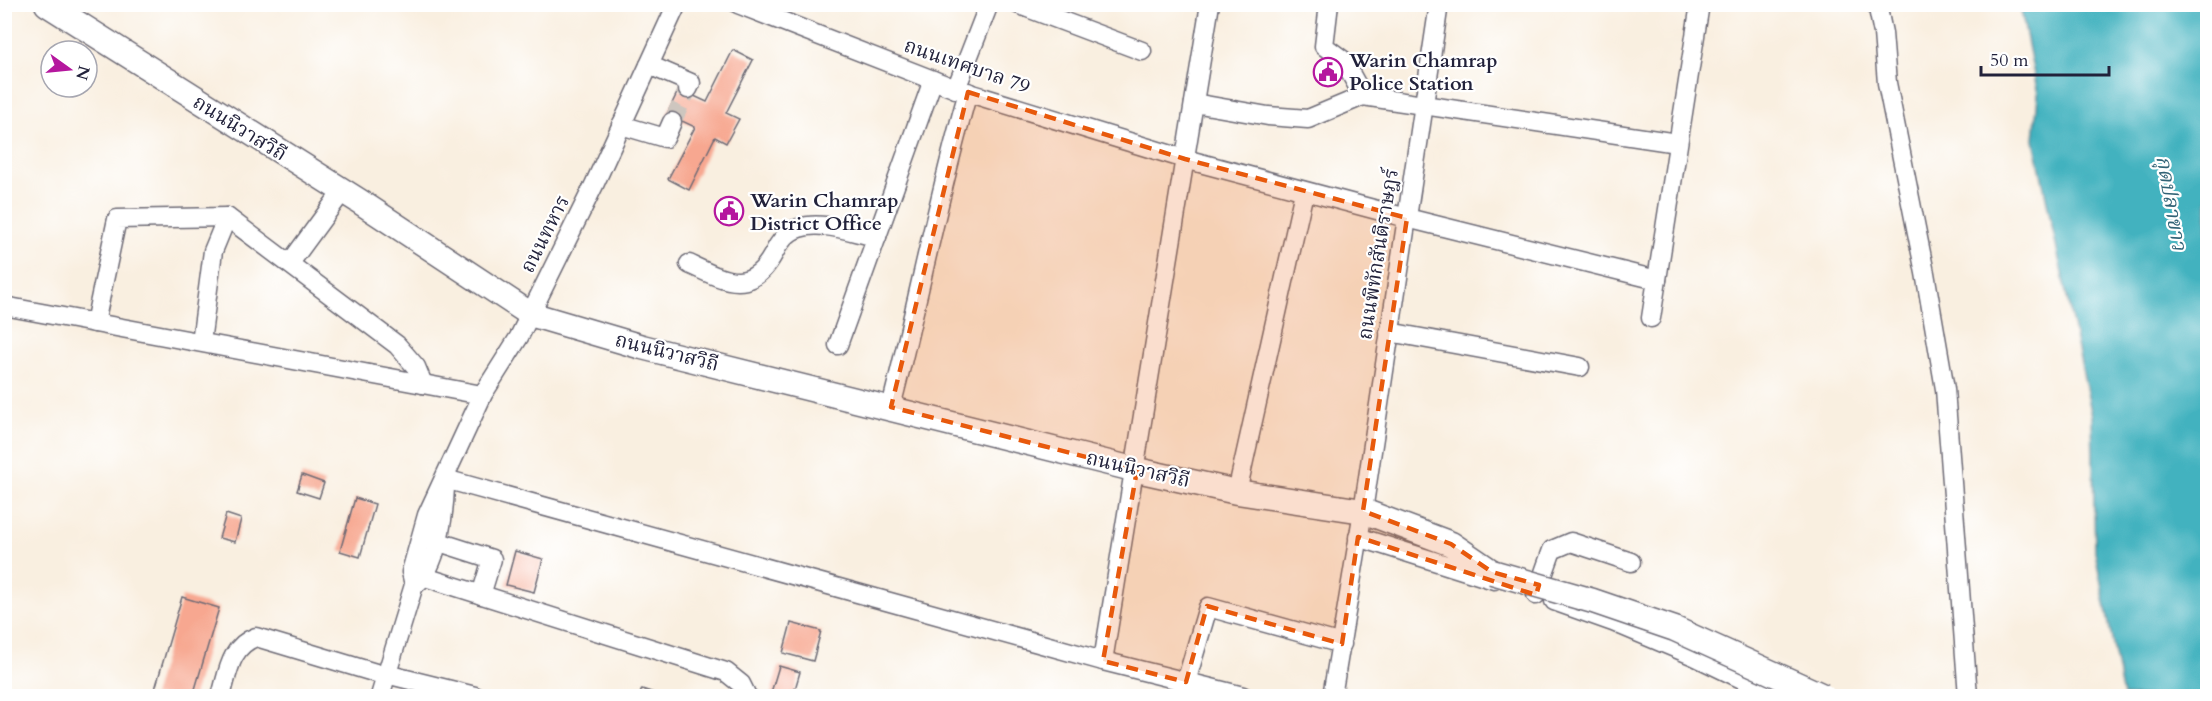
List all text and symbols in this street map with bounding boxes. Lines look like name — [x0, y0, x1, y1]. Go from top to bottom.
street label: ถนนเทศบาล 79 — [900, 32, 1034, 100]
north arrow — [39, 39, 99, 99]
scale bar — [1981, 39, 2108, 77]
place label: Warin Chamrap Police Station — [1348, 47, 1498, 97]
text: 50 m — [1990, 48, 2029, 73]
public building icon: Warin Chamrap Police Station — [1312, 56, 1344, 88]
text: N — [70, 63, 95, 82]
street label: ถนนนิวาสวิถี — [188, 88, 292, 168]
water label: กุดปลาขาว — [2148, 153, 2194, 254]
street label: ถนนพิทักสันติราษฎร์ — [1351, 165, 1405, 342]
place label: Warin Chamrap District Office — [749, 187, 899, 237]
street label: ถนนทหาร — [514, 190, 576, 278]
public building icon: Warin Chamrap District Office — [713, 195, 745, 227]
street label: ถนนนิวาสวิถี — [612, 326, 722, 378]
street label: ถนนนิวาสวิถี — [1083, 444, 1193, 494]

